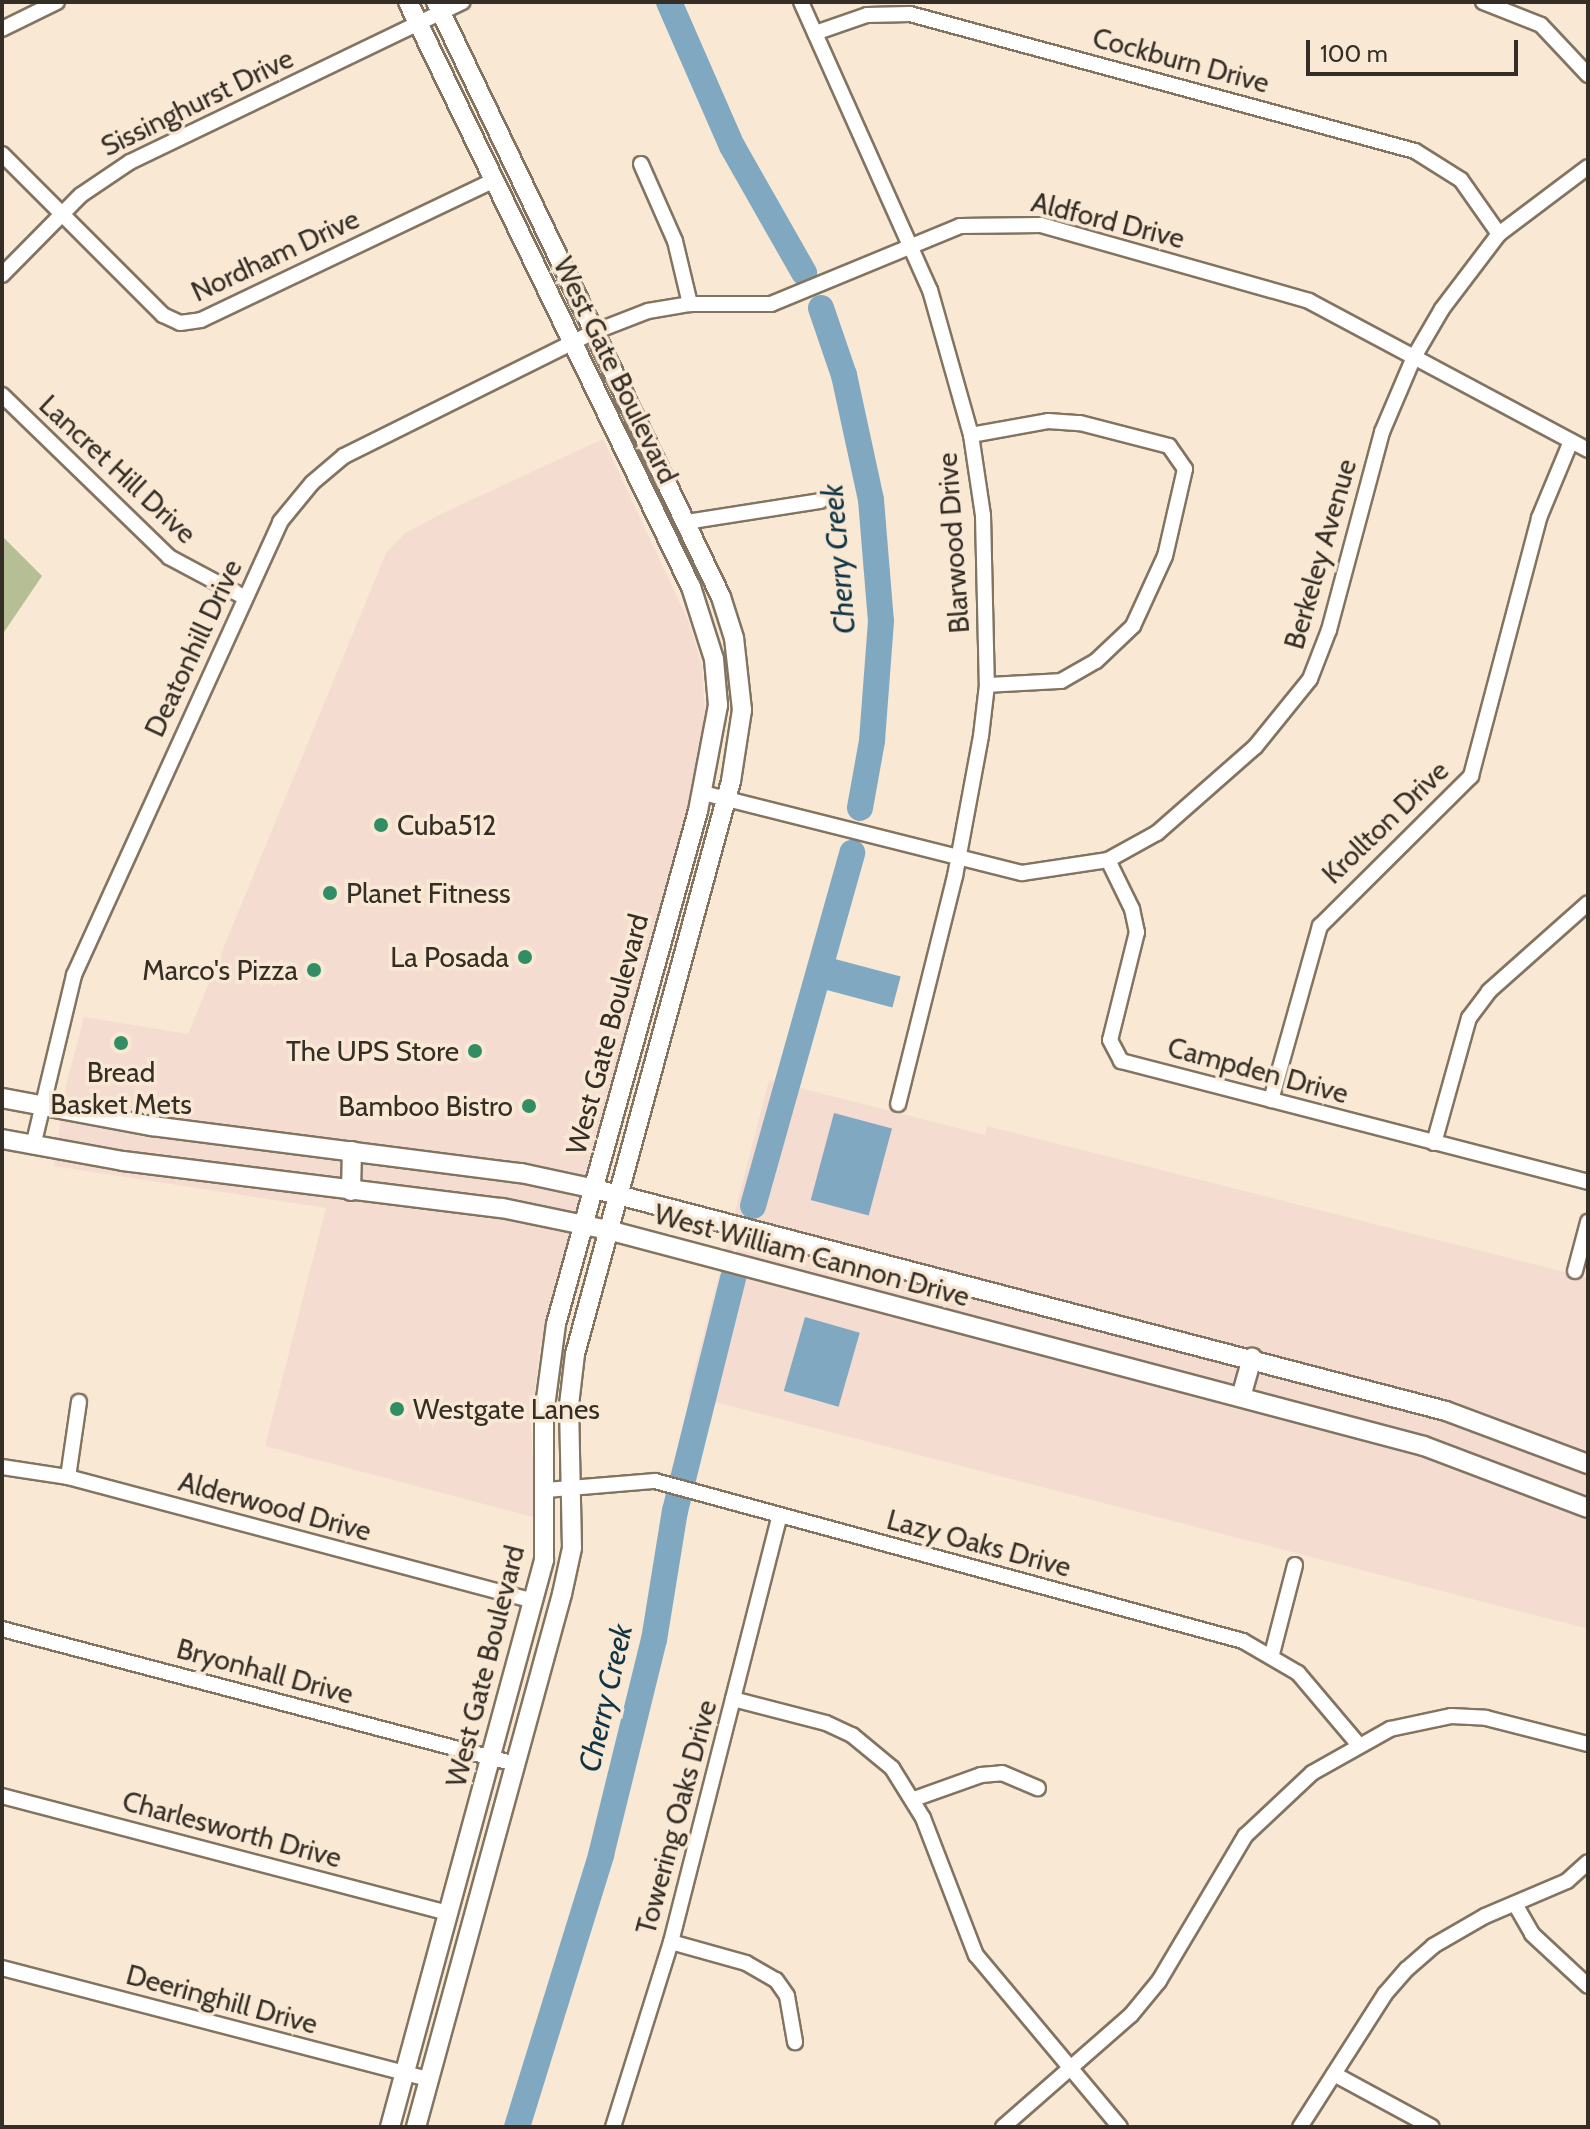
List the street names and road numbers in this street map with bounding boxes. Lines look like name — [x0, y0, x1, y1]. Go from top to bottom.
street label: Cockburn Drive — [1089, 20, 1273, 100]
street label: Sissinghurst Drive — [95, 41, 299, 163]
street label: Aldford Drive — [1028, 185, 1188, 255]
street label: Nordham Drive — [186, 202, 364, 308]
street label: West Gate Boulevard — [547, 251, 685, 489]
street label: Lancret Hill Drive — [33, 388, 203, 550]
street label: Blarwood Drive — [930, 452, 976, 634]
street label: Berkeley Avenue — [1277, 455, 1363, 653]
street label: Deatonhill Drive — [137, 554, 249, 742]
street label: Krollton Drive — [1315, 754, 1455, 890]
street label: West Gate Boulevard — [559, 910, 655, 1158]
street label: Campden Drive — [1164, 1030, 1352, 1110]
street label: West William Cannon Drive — [651, 1197, 973, 1313]
street label: Alderwood Drive — [175, 1464, 375, 1548]
street label: Lazy Oaks Drive — [883, 1502, 1075, 1584]
street label: West Gate Boulevard — [439, 1542, 531, 1790]
street label: Bryonhall Drive — [173, 1631, 357, 1711]
street label: Towering Oaks Drive — [629, 1696, 723, 1938]
street label: Charlesworth Drive — [119, 1784, 345, 1874]
street label: Deeringhill Drive — [123, 1957, 321, 2041]

